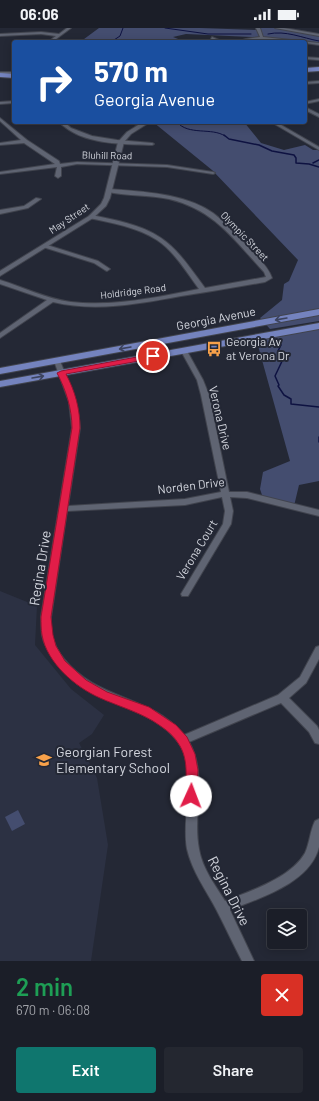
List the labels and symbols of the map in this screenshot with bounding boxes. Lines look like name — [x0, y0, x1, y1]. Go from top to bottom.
street label: Bluhill Road — [82, 149, 132, 161]
street label: May Street — [47, 200, 92, 236]
street label: Olympic Street — [218, 209, 272, 263]
street label: Holdridge Road — [99, 281, 167, 301]
street label: Georgia Avenue — [175, 303, 257, 333]
one-way arrow — [275, 316, 288, 324]
place label: Georgia Av at Verona Dr — [226, 334, 290, 362]
pin — [136, 339, 170, 373]
bus stop icon: Georgia Av at Verona Dr — [205, 340, 223, 358]
one-way arrow — [119, 344, 132, 352]
one-way arrow — [31, 373, 44, 381]
street label: Verona Drive — [207, 384, 235, 451]
street label: Norden Drive — [157, 474, 225, 496]
street label: Verona Court — [173, 517, 220, 582]
street label: Regina Drive — [25, 529, 54, 607]
place label: Georgian Forest Elementary School — [56, 743, 170, 776]
school or university icon: Georgian Forest Elementary School — [35, 751, 53, 769]
position arrow — [170, 775, 212, 817]
street label: Regina Drive — [205, 853, 254, 928]

